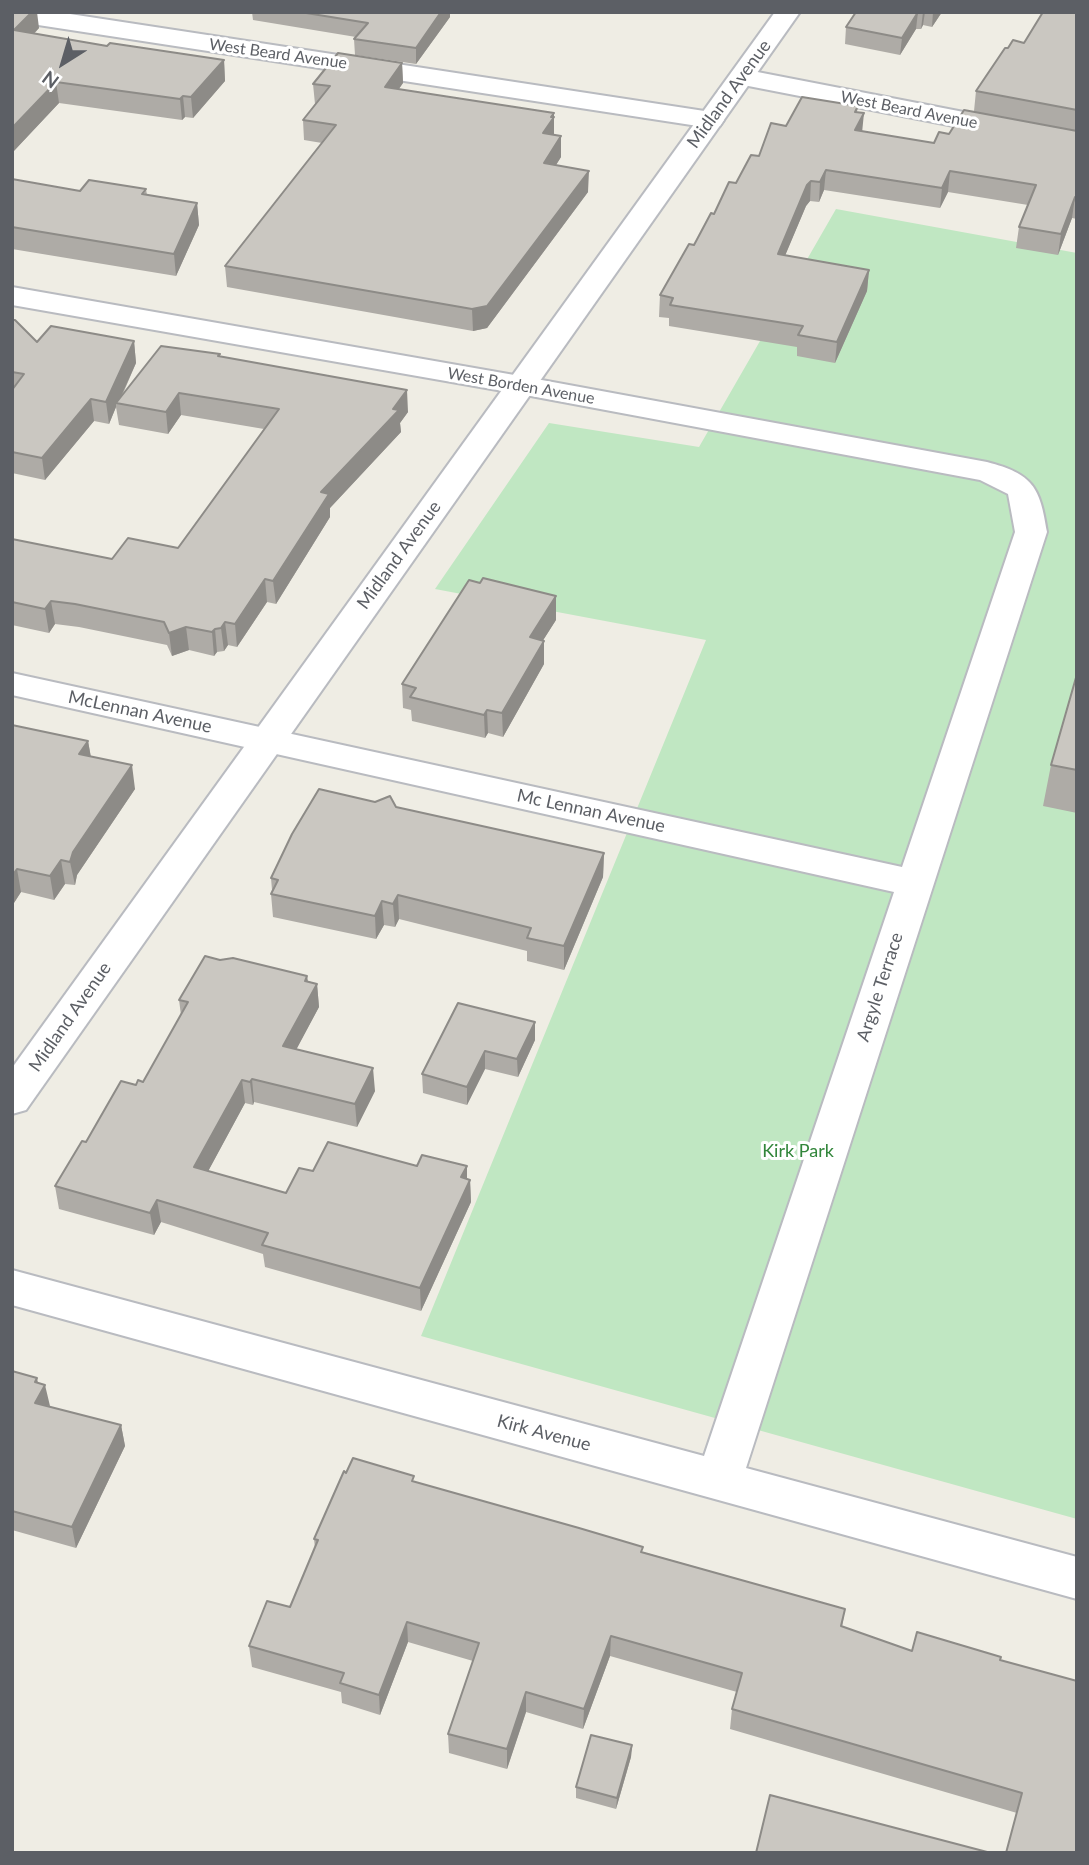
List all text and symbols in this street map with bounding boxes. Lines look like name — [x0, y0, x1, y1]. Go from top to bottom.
north arrow — [28, 28, 98, 98]
street label: West Beard Avenue — [208, 35, 348, 73]
street label: Midland Avenue — [682, 36, 776, 152]
text: N — [37, 67, 63, 94]
street label: West Beard Avenue — [839, 87, 979, 133]
street label: West Borden Avenue — [446, 364, 596, 408]
street label: Midland Avenue — [352, 497, 446, 613]
street label: McLennan Avenue — [66, 686, 214, 738]
street label: Mc Lennan Avenue — [515, 785, 667, 837]
street label: Argyle Terrace — [852, 930, 908, 1044]
street label: Midland Avenue — [24, 958, 116, 1076]
park label: Kirk Park — [762, 1140, 834, 1162]
street label: Kirk Avenue — [495, 1410, 593, 1456]

